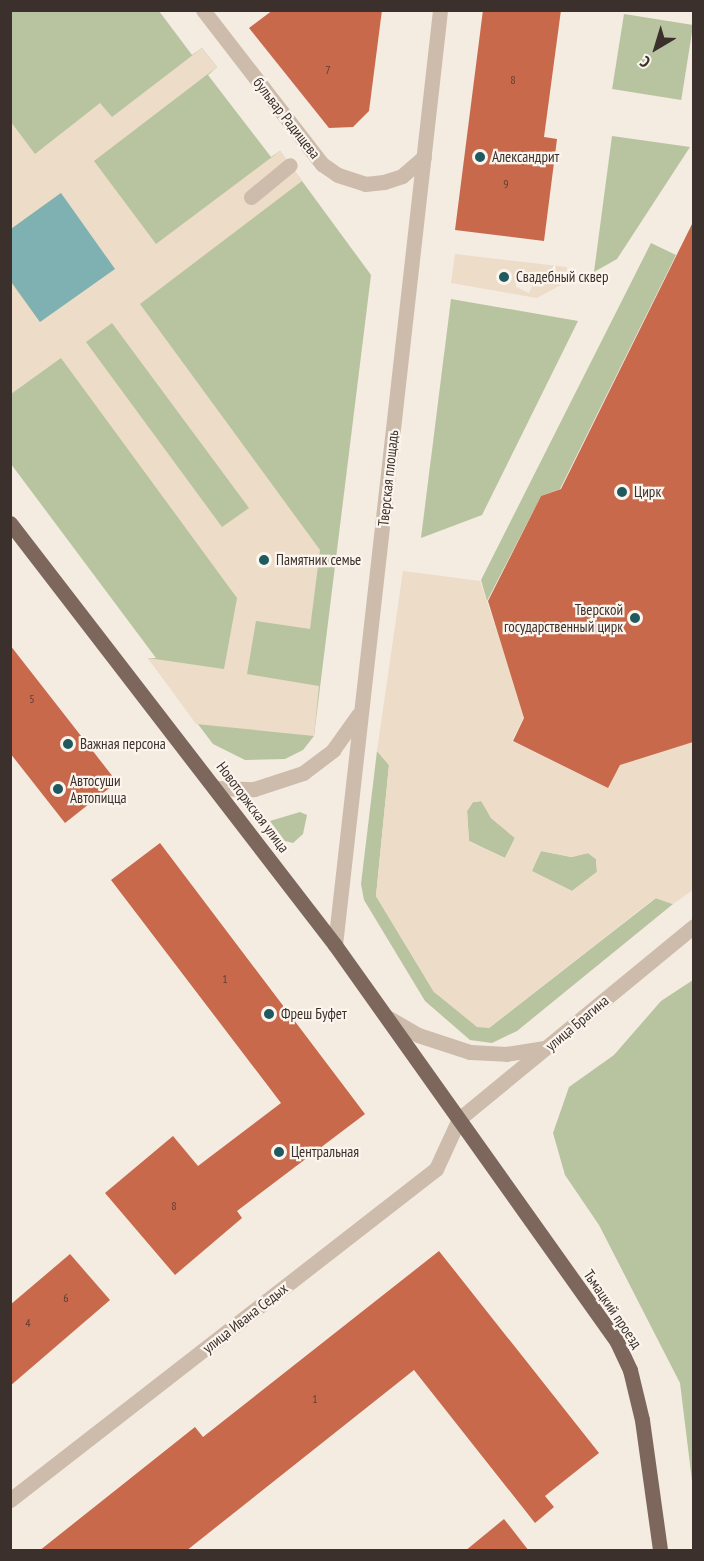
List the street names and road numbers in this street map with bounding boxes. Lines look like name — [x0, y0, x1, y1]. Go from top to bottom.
street label: бульвар Радищева — [250, 74, 324, 162]
street label: Тверская площадь — [374, 429, 402, 527]
street label: Новоторжская улица — [213, 758, 293, 856]
street label: улица Брагина — [542, 991, 612, 1055]
street label: Тьмацкий проезд — [580, 1266, 646, 1352]
street label: улица Ивана Седых — [199, 1279, 291, 1357]

